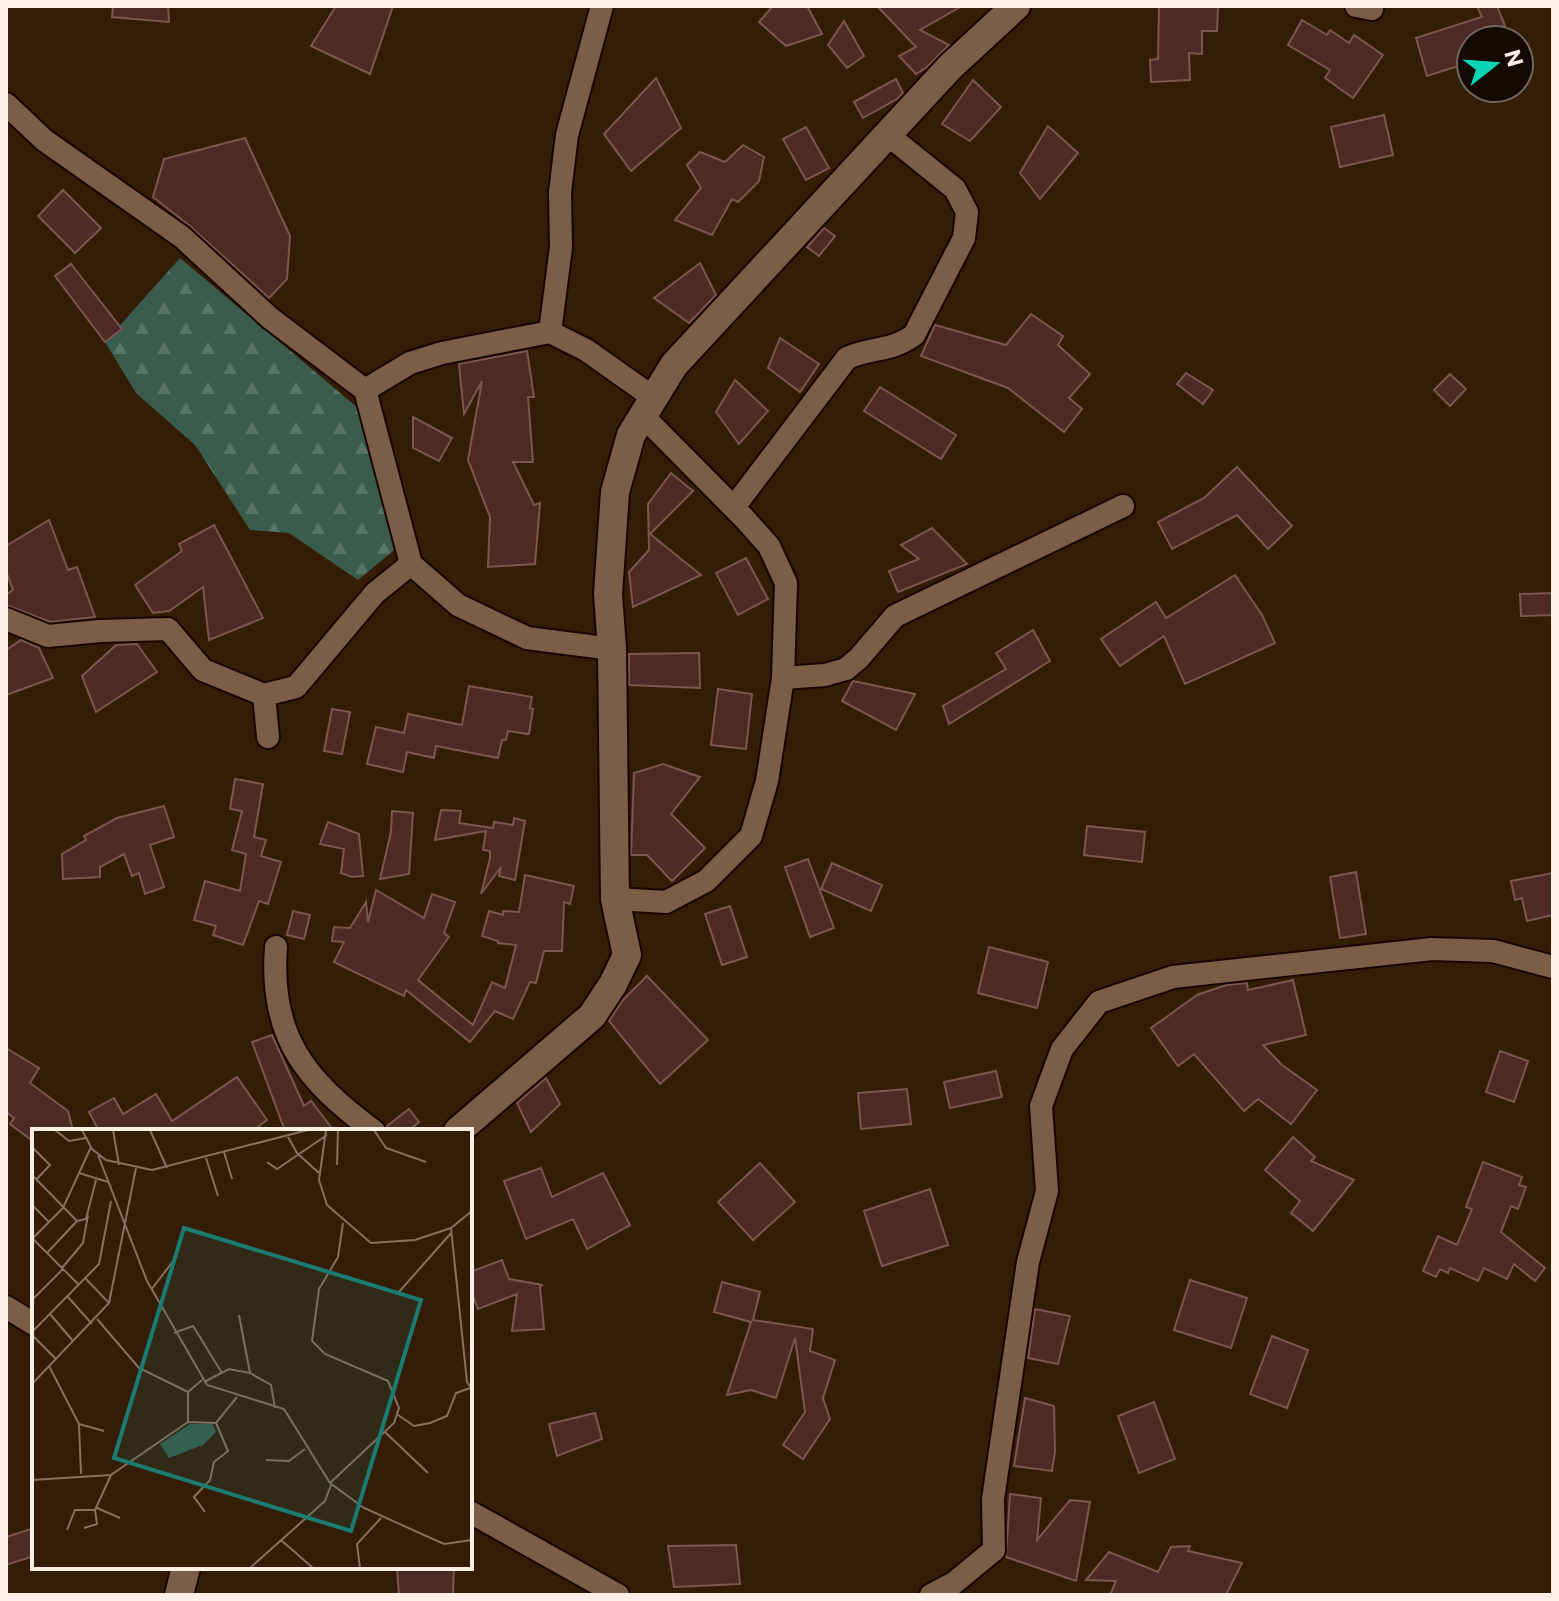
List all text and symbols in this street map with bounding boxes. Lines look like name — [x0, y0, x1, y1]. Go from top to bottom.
north arrow — [1455, 24, 1535, 104]
text: N — [1499, 46, 1530, 70]
inset map — [32, 1129, 472, 1569]

